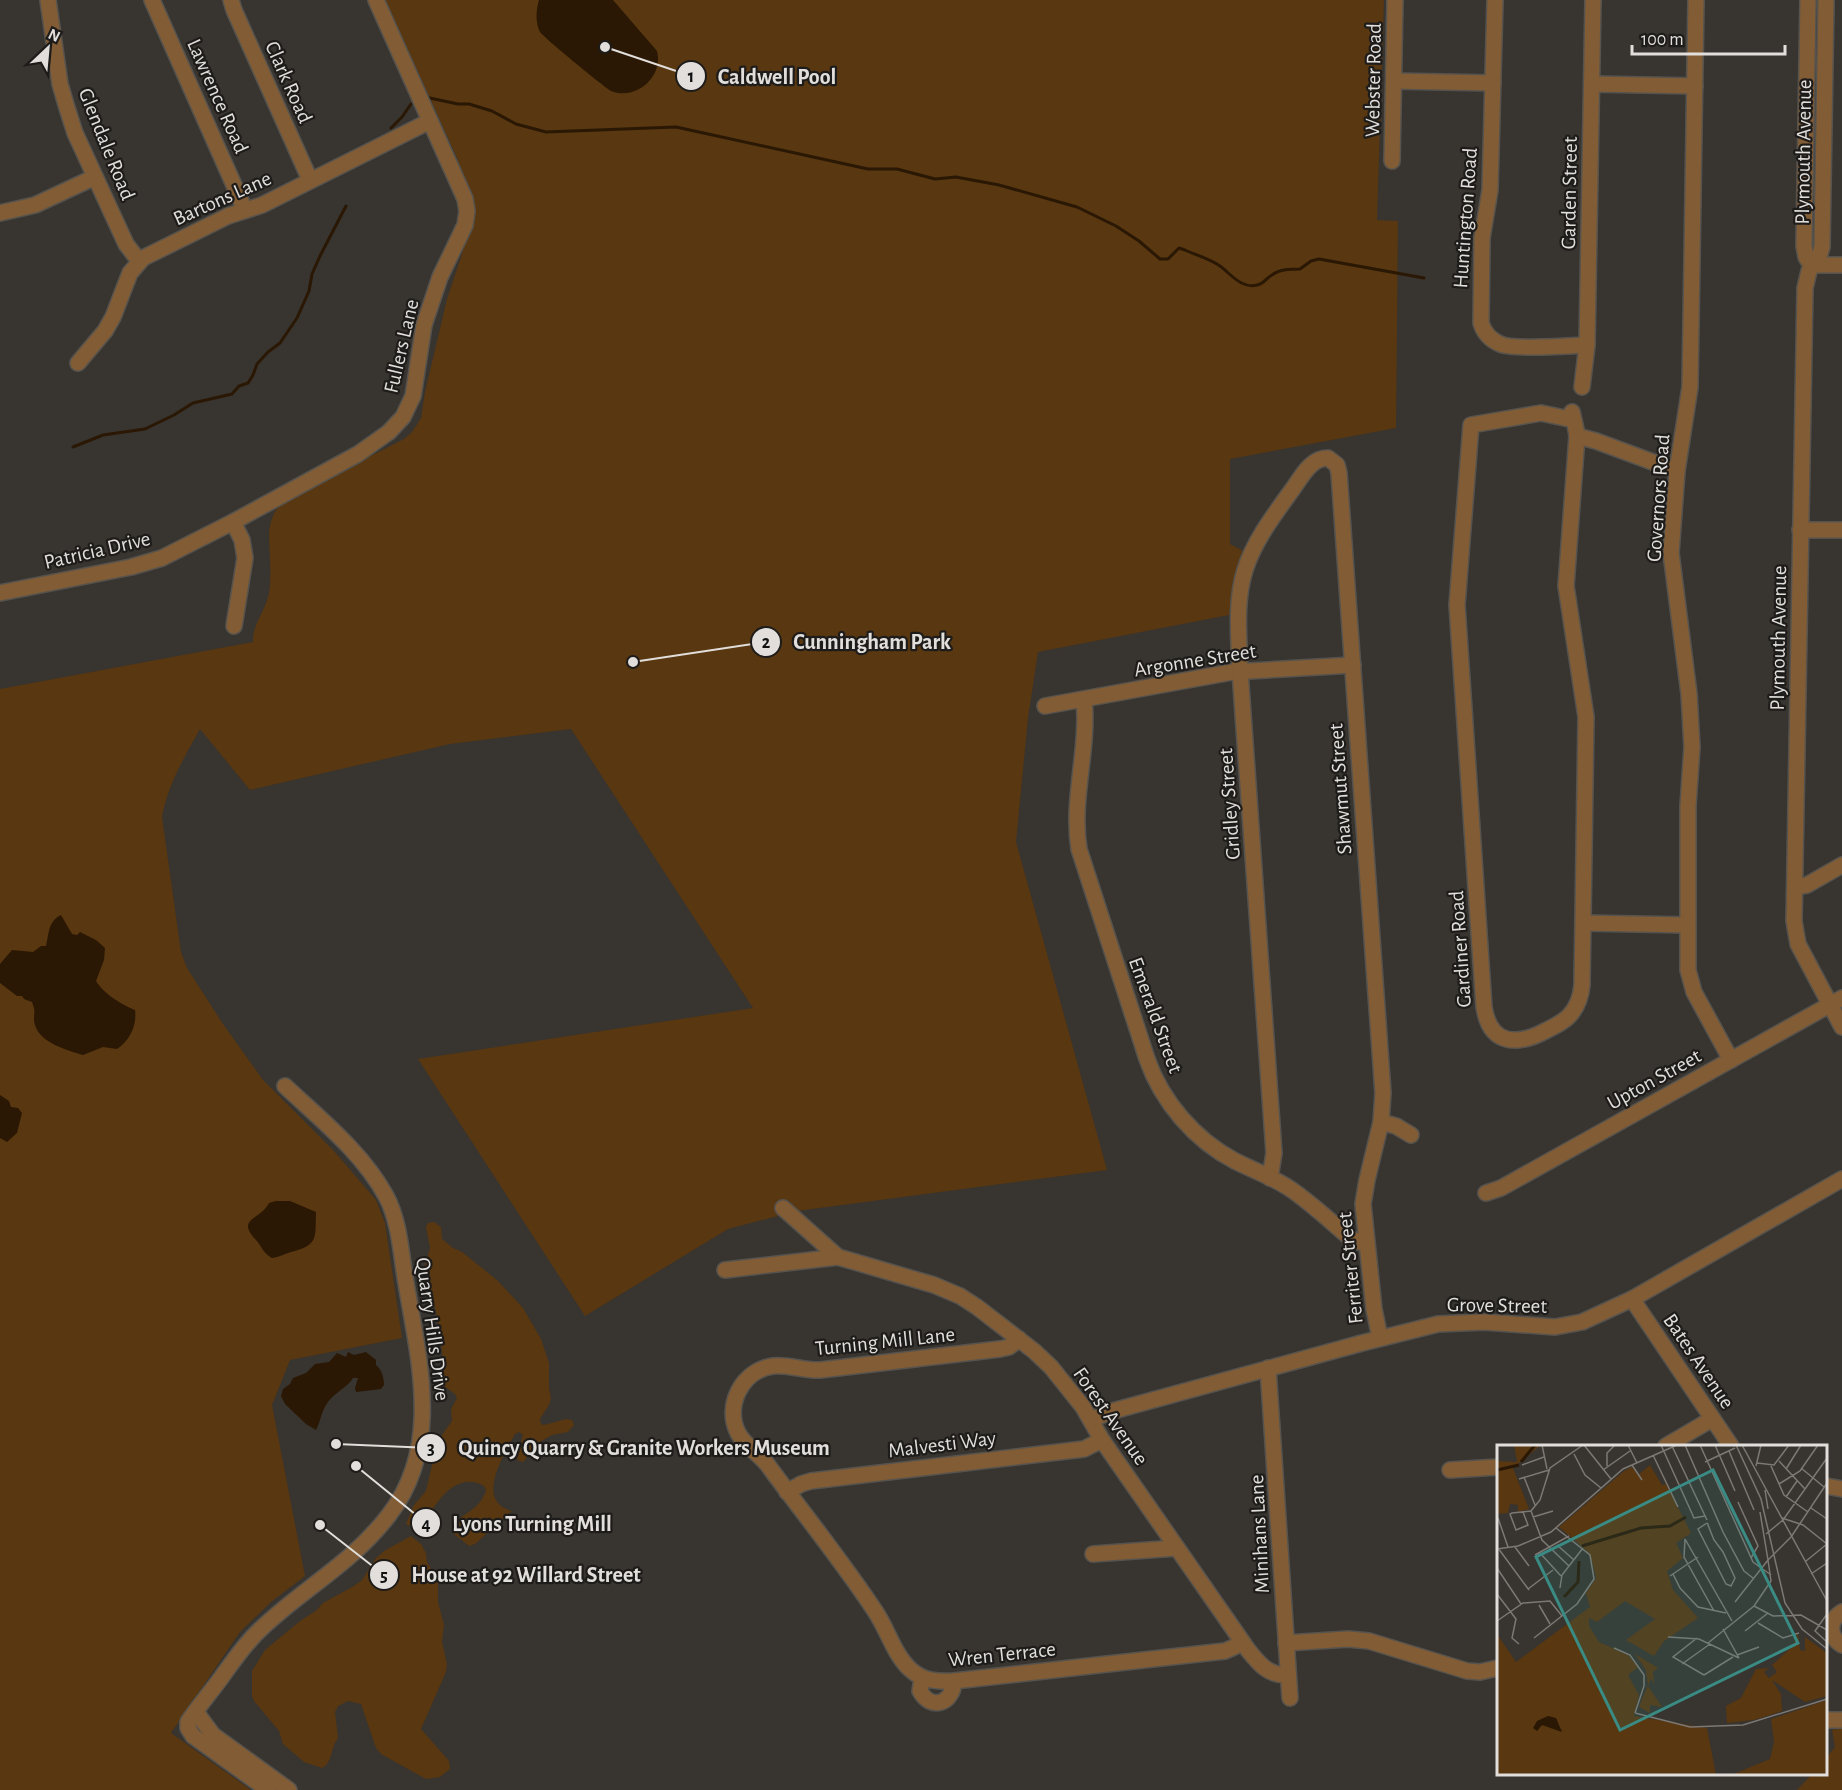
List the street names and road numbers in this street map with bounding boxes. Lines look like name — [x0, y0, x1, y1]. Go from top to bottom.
street label: Webster Road — [1362, 23, 1385, 137]
street label: Lawrence Road — [183, 36, 252, 157]
street label: Clark Road — [261, 38, 316, 126]
street label: Plymouth Avenue — [1792, 79, 1815, 225]
street label: Glendale Road — [75, 85, 139, 203]
street label: Garden Street — [1558, 136, 1581, 250]
street label: Huntington Road — [1450, 147, 1481, 289]
street label: Bartons Lane — [170, 168, 274, 229]
street label: Fullers Lane — [380, 297, 422, 395]
street label: Governors Road — [1644, 433, 1673, 563]
street label: Patricia Drive — [42, 528, 152, 573]
street label: Plymouth Avenue — [1767, 565, 1790, 711]
street label: Argonne Street — [1133, 640, 1258, 680]
street label: Shawmut Street — [1325, 722, 1356, 855]
street label: Gridley Street — [1215, 747, 1244, 860]
street label: Gardiner Road — [1446, 890, 1475, 1008]
street label: Emerald Street — [1125, 954, 1186, 1076]
street label: Upton Street — [1604, 1045, 1705, 1114]
street label: Ferriter Street — [1334, 1211, 1367, 1325]
street label: Quarry Hills Drive — [412, 1256, 453, 1402]
street label: Grove Street — [1447, 1294, 1548, 1317]
street label: Bates Avenue — [1659, 1310, 1738, 1413]
street label: Turning Mill Lane — [814, 1324, 956, 1359]
street label: Forest Avenue — [1069, 1364, 1152, 1469]
street label: Malvesti Way — [887, 1427, 997, 1462]
street label: Minihans Lane — [1246, 1474, 1273, 1594]
street label: Wren Terrace — [947, 1638, 1057, 1671]

